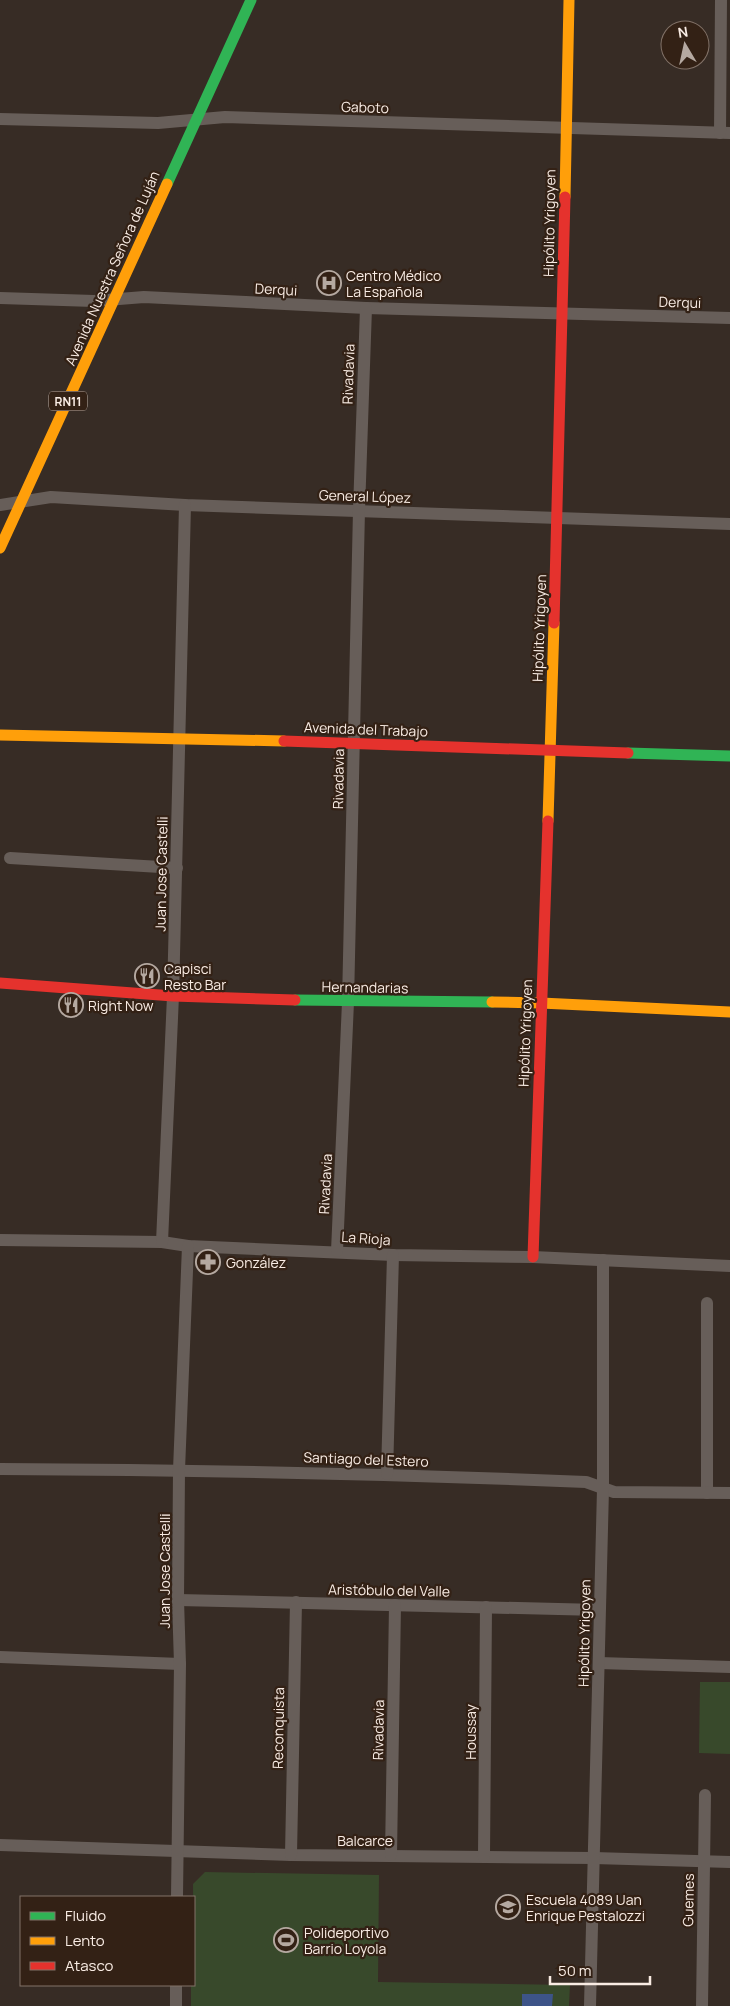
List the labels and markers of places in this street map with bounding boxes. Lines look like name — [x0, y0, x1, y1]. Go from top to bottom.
place label: Centro Médico La Española — [346, 266, 441, 301]
hospital icon: Centro Médico La Española — [316, 270, 342, 296]
place label: Capisci Resto Bar — [164, 959, 226, 994]
restaurant icon: Capisci Resto Bar — [134, 963, 160, 989]
restaurant icon: Right Now — [58, 992, 84, 1018]
place label: Right Now — [88, 996, 154, 1015]
pharmacy icon: González — [195, 1249, 221, 1275]
place label: González — [226, 1253, 286, 1272]
place label: Escuela 4089 Uan Enrique Pestalozzi — [526, 1890, 645, 1925]
school or university icon: Escuela 4089 Uan Enrique Pestalozzi — [495, 1894, 521, 1920]
place label: Polideportivo Barrio Loyola — [304, 1923, 389, 1958]
sports icon: Polideportivo Barrio Loyola — [273, 1927, 299, 1953]

